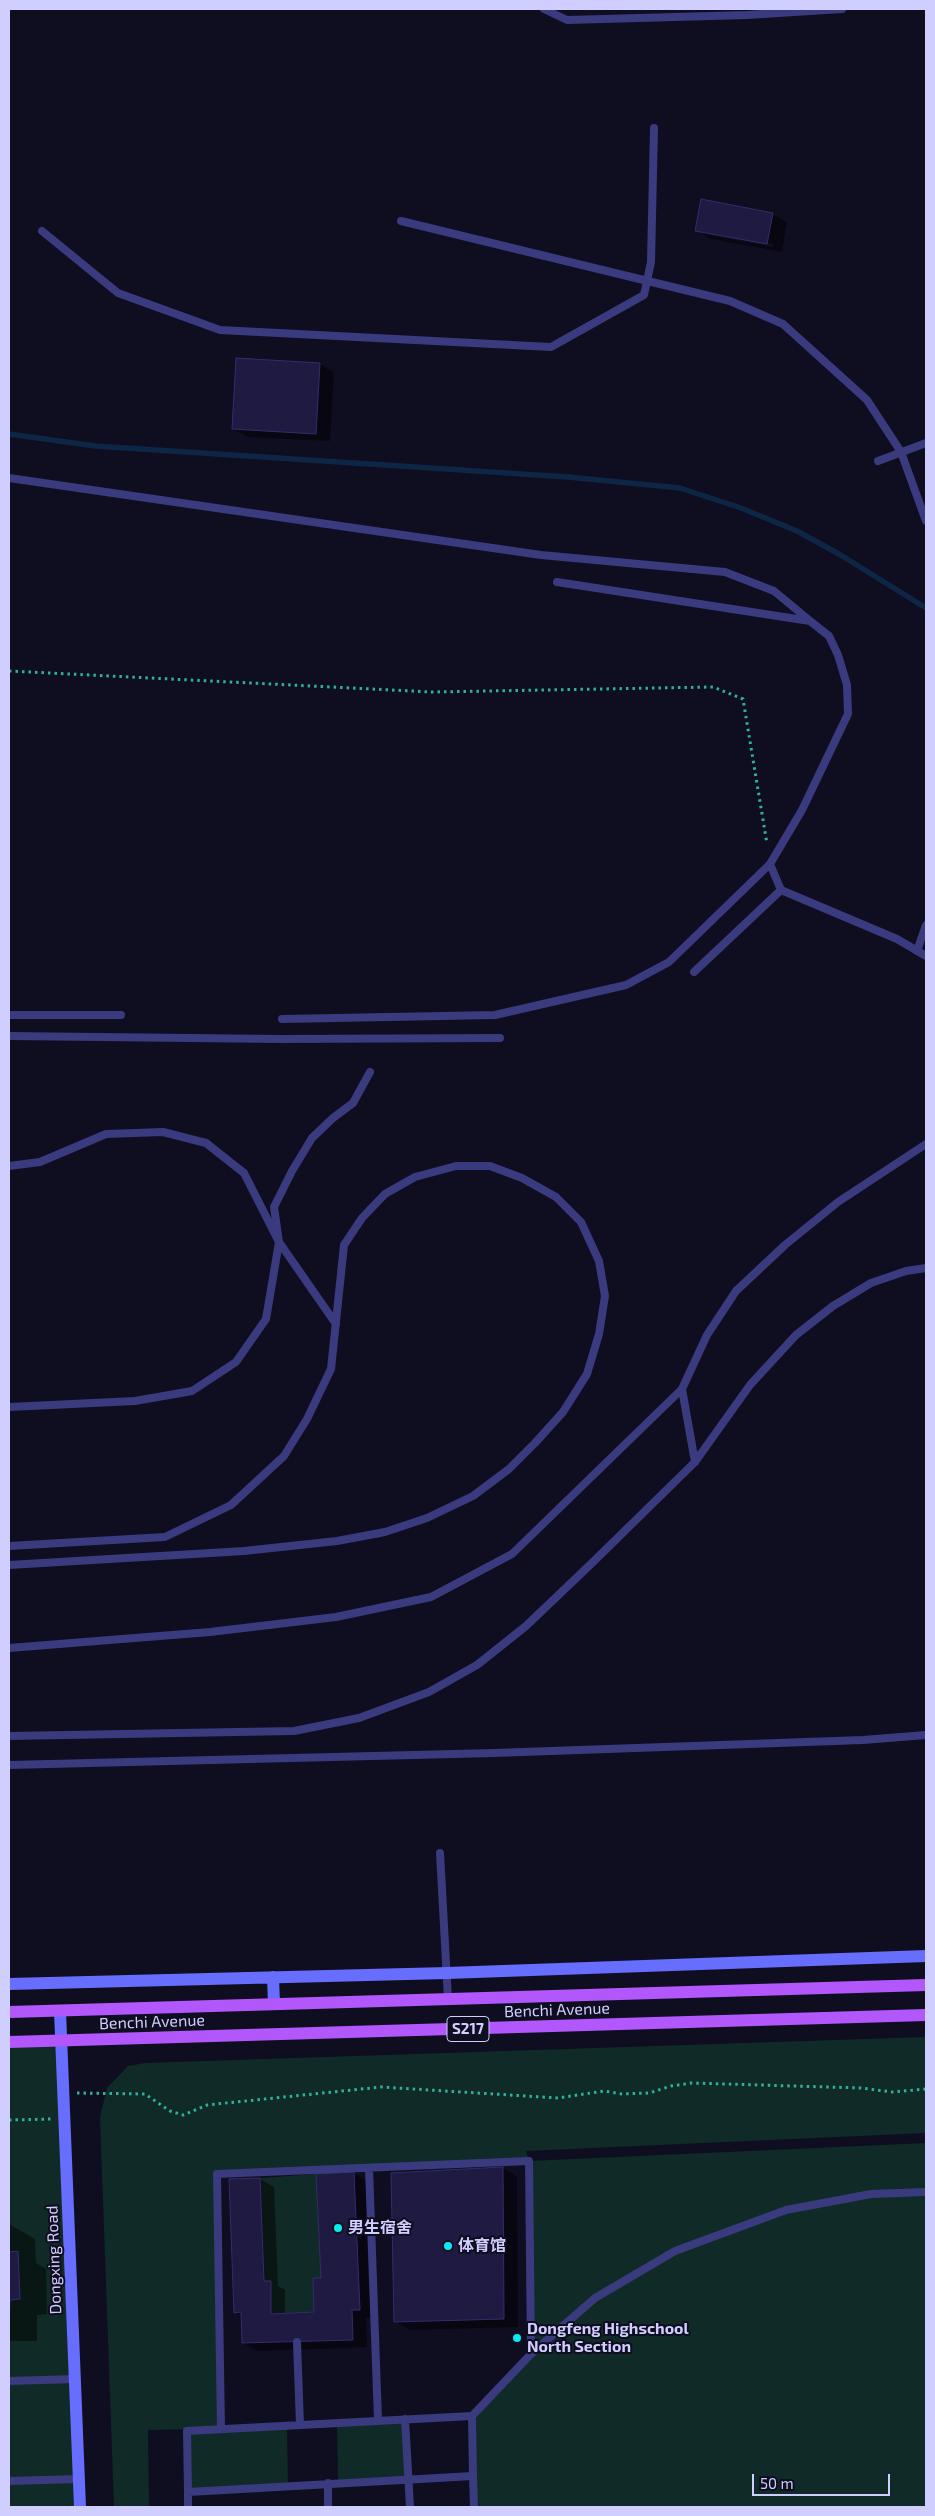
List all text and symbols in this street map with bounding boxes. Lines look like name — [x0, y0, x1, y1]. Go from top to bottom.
street label: Benchi Avenue — [504, 1999, 610, 2021]
street label: Benchi Avenue — [99, 2011, 205, 2033]
road number: S217 — [447, 2016, 489, 2042]
street label: Dongxing Road — [43, 2205, 65, 2315]
place label: 男生宿舍 — [348, 2218, 412, 2238]
marker: 男生宿舍 — [332, 2222, 344, 2234]
place label: 体育馆 — [458, 2236, 506, 2256]
marker: 体育馆 — [442, 2240, 454, 2252]
place label: Dongfeng Highschool North Section — [527, 2319, 689, 2357]
marker: Dongfeng Highschool North Section — [511, 2332, 523, 2344]
scale bar — [755, 2464, 892, 2496]
text: 50 m — [760, 2474, 794, 2492]

